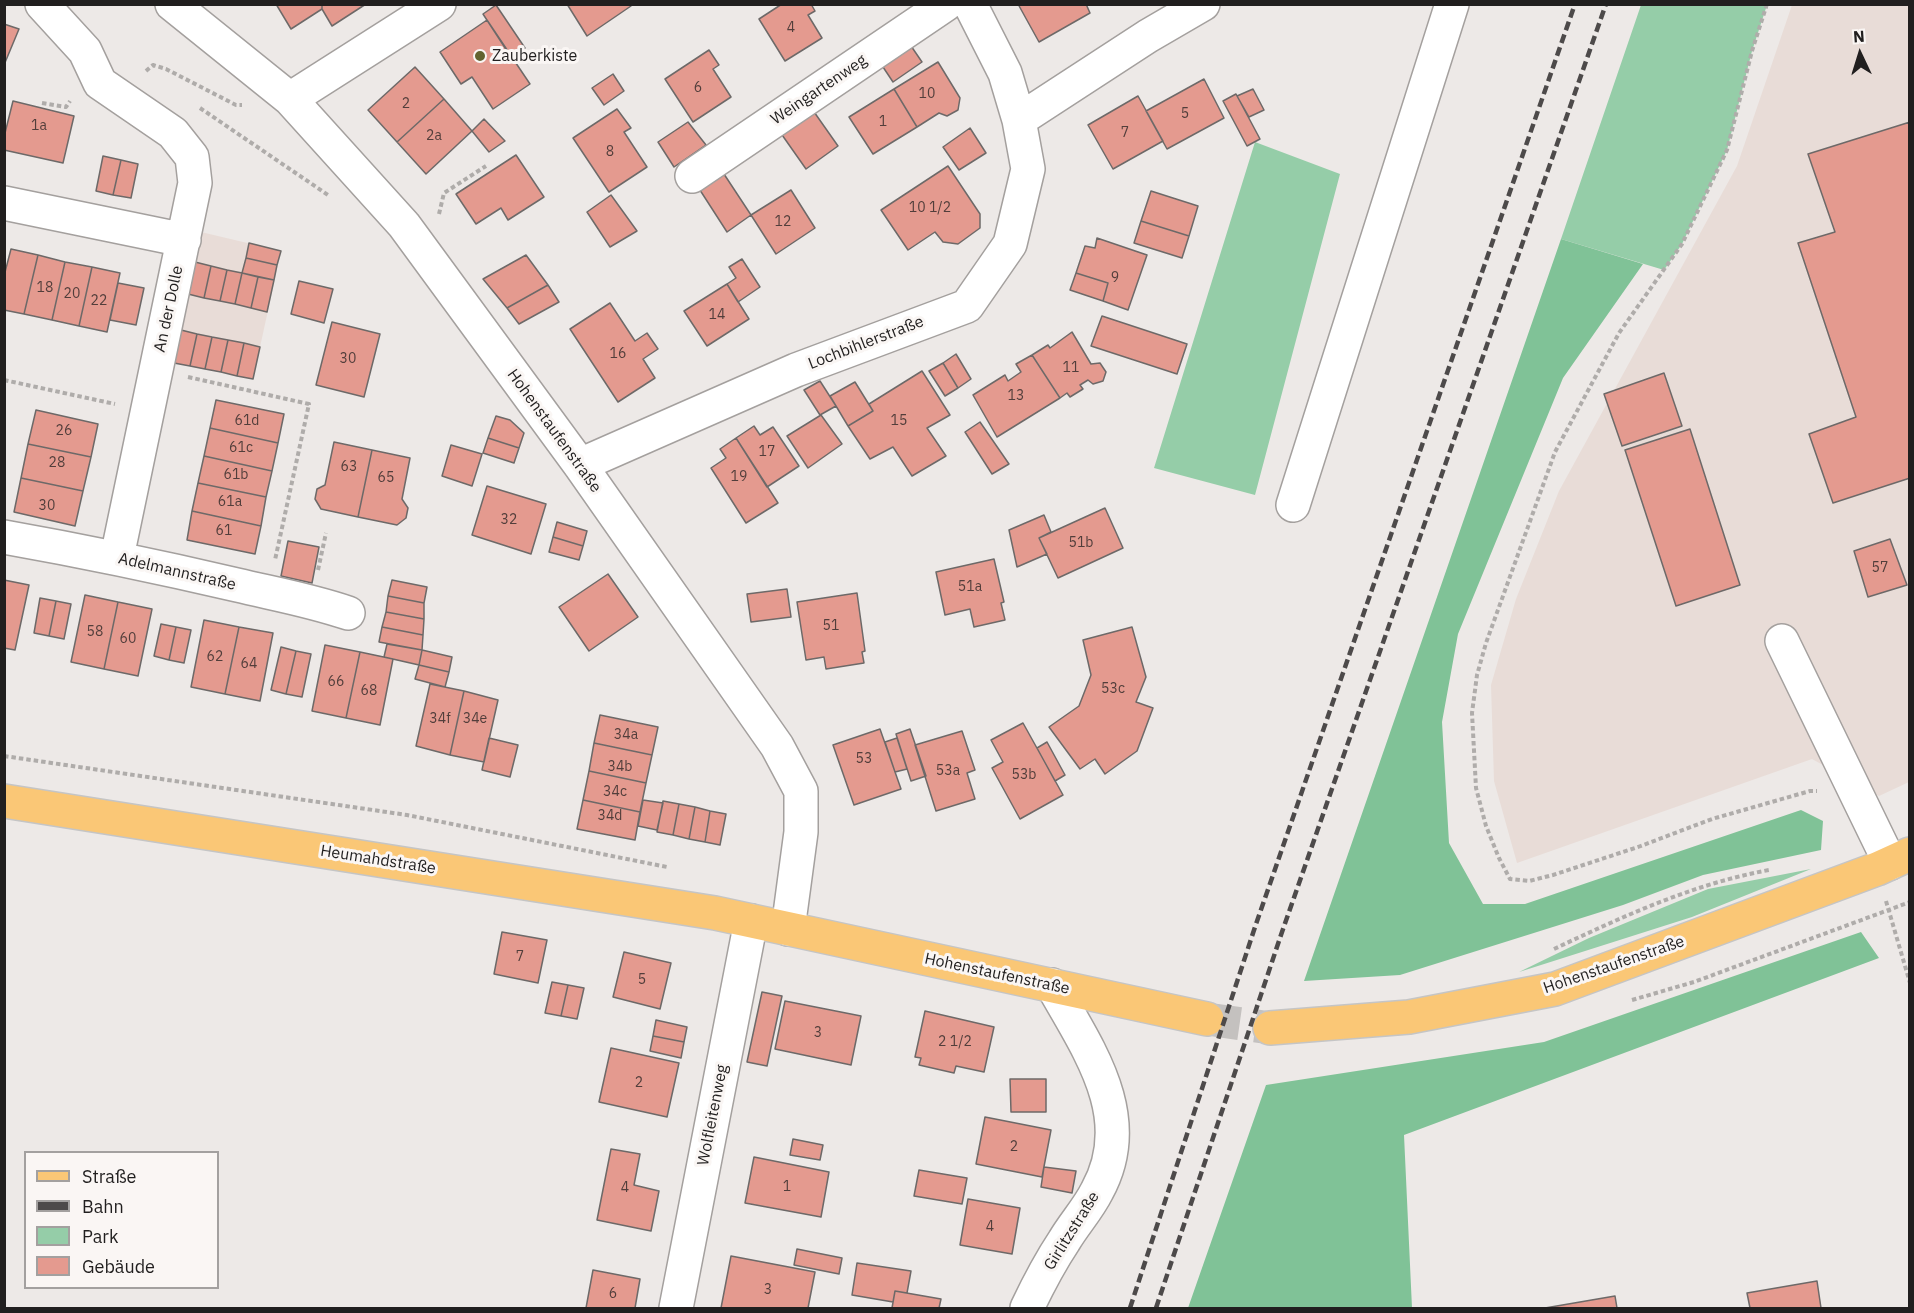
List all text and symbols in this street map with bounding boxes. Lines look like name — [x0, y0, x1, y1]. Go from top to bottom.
house number: 4 — [787, 20, 795, 36]
north arrow — [1830, 24, 1890, 84]
text: N — [1852, 26, 1865, 46]
place label: Zauberkiste — [492, 46, 577, 66]
marker: Zauberkiste — [473, 49, 487, 63]
street label: Weingartenweg — [767, 51, 871, 129]
house number: 6 — [694, 80, 702, 96]
house number: 10 — [919, 86, 935, 102]
house number: 2 — [402, 96, 410, 112]
house number: 5 — [1181, 106, 1189, 122]
house number: 1 — [879, 114, 887, 130]
house number: 1a — [31, 118, 47, 134]
house number: 7 — [1121, 125, 1129, 141]
house number: 2a — [426, 128, 442, 144]
house number: 8 — [606, 144, 614, 160]
house number: 10 1/2 — [909, 200, 951, 216]
house number: 12 — [775, 214, 791, 230]
street label: An der Dolle — [150, 264, 188, 354]
house number: 9 — [1111, 270, 1119, 286]
house number: 18 — [37, 280, 53, 296]
house number: 20 — [64, 286, 80, 302]
house number: 22 — [91, 293, 107, 309]
house number: 14 — [709, 307, 725, 323]
street label: Lochbihlerstraße — [806, 312, 926, 374]
house number: 16 — [610, 346, 626, 362]
house number: 30 — [340, 351, 356, 367]
house number: 11 — [1063, 360, 1079, 376]
street label: Hohenstaufenstraße — [503, 366, 605, 496]
house number: 13 — [1008, 388, 1024, 404]
house number: 61d — [235, 413, 259, 429]
house number: 15 — [891, 413, 907, 429]
house number: 26 — [56, 423, 72, 439]
house number: 61c — [229, 440, 253, 456]
house number: 17 — [759, 444, 775, 460]
house number: 28 — [49, 455, 65, 471]
house number: 63 — [341, 459, 357, 475]
house number: 61b — [224, 467, 248, 483]
house number: 19 — [731, 469, 747, 485]
house number: 65 — [378, 470, 394, 486]
house number: 61a — [218, 494, 242, 510]
house number: 30 — [39, 498, 55, 514]
house number: 32 — [501, 512, 517, 528]
house number: 61 — [216, 523, 232, 539]
house number: 51b — [1069, 535, 1093, 551]
street label: Adelmannstraße — [116, 549, 238, 595]
house number: 57 — [1872, 560, 1888, 576]
house number: 51a — [958, 579, 982, 595]
house number: 51 — [823, 618, 839, 634]
house number: 58 — [87, 624, 103, 640]
house number: 60 — [120, 631, 136, 647]
house number: 62 — [207, 649, 223, 665]
house number: 64 — [241, 656, 257, 672]
house number: 66 — [328, 674, 344, 690]
house number: 53c — [1101, 681, 1125, 697]
house number: 68 — [361, 683, 377, 699]
house number: 34f — [429, 711, 451, 727]
house number: 34e — [463, 711, 487, 727]
house number: 34a — [614, 727, 638, 743]
house number: 53 — [856, 751, 872, 767]
house number: 34b — [608, 759, 632, 775]
house number: 53a — [936, 763, 960, 779]
house number: 53b — [1012, 767, 1036, 783]
house number: 34c — [603, 784, 627, 800]
house number: 34d — [598, 808, 622, 824]
street label: Heumahdstraße — [319, 841, 437, 879]
street label: Hohenstaufenstraße — [1541, 932, 1687, 998]
house number: 7 — [516, 949, 524, 965]
street label: Hohenstaufenstraße — [923, 949, 1071, 999]
house number: 5 — [638, 972, 646, 988]
house number: 3 — [814, 1025, 822, 1041]
house number: 2 1/2 — [938, 1034, 972, 1050]
street label: Wolfleitenweg — [694, 1063, 732, 1167]
house number: 2 — [635, 1075, 643, 1091]
house number: 2 — [1010, 1139, 1018, 1155]
legend — [24, 1151, 219, 1289]
text: Straße — [82, 1165, 136, 1188]
house number: 1 — [783, 1179, 791, 1195]
house number: 4 — [621, 1180, 629, 1196]
street label: Girlitzstraße — [1040, 1188, 1104, 1274]
text: Bahn — [82, 1195, 124, 1218]
house number: 4 — [986, 1219, 994, 1235]
text: Park — [82, 1225, 118, 1248]
text: Gebäude — [82, 1255, 155, 1278]
house number: 3 — [764, 1282, 772, 1298]
house number: 6 — [609, 1286, 617, 1302]

